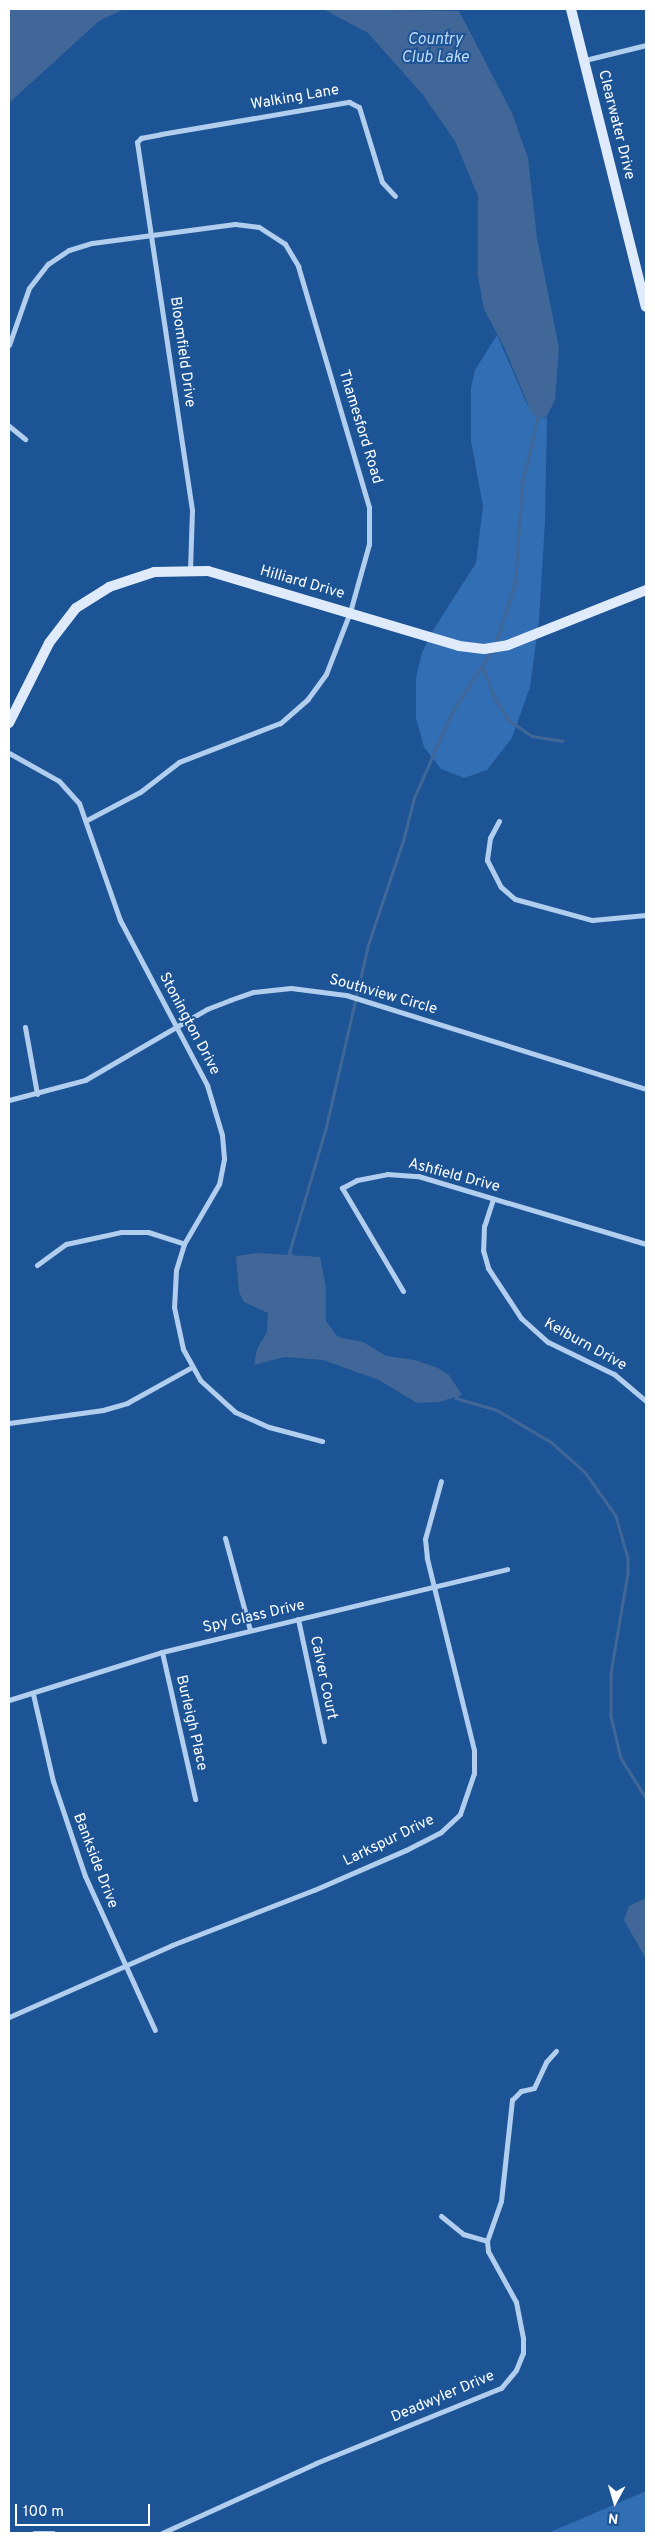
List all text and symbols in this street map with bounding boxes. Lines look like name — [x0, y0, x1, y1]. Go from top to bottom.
water label: Country Club Lake — [401, 30, 469, 68]
street label: Clearwater Drive — [594, 68, 638, 182]
street label: Walking Lane — [249, 81, 341, 115]
street label: Bloomfield Drive — [165, 295, 199, 409]
street label: Thamesford Road — [334, 368, 386, 486]
street label: Hilliard Drive — [258, 562, 346, 604]
street label: Stonington Drive — [154, 970, 224, 1078]
street label: Southview Circle — [327, 971, 439, 1019]
street label: Ashfield Drive — [406, 1155, 502, 1197]
street label: Kelburn Drive — [541, 1315, 629, 1375]
street label: Spy Glass Drive — [201, 1597, 307, 1637]
street label: Calver Court — [305, 1634, 341, 1722]
street label: Burleigh Place — [171, 1673, 211, 1773]
street label: Bankside Drive — [69, 1811, 121, 1911]
street label: Larkspur Drive — [341, 1811, 437, 1871]
street label: Deadwyler Drive — [389, 2367, 497, 2427]
north arrow — [590, 2477, 640, 2527]
scale bar — [18, 2494, 152, 2526]
text: 100 m — [23, 2503, 64, 2522]
text: N — [607, 2508, 619, 2526]

